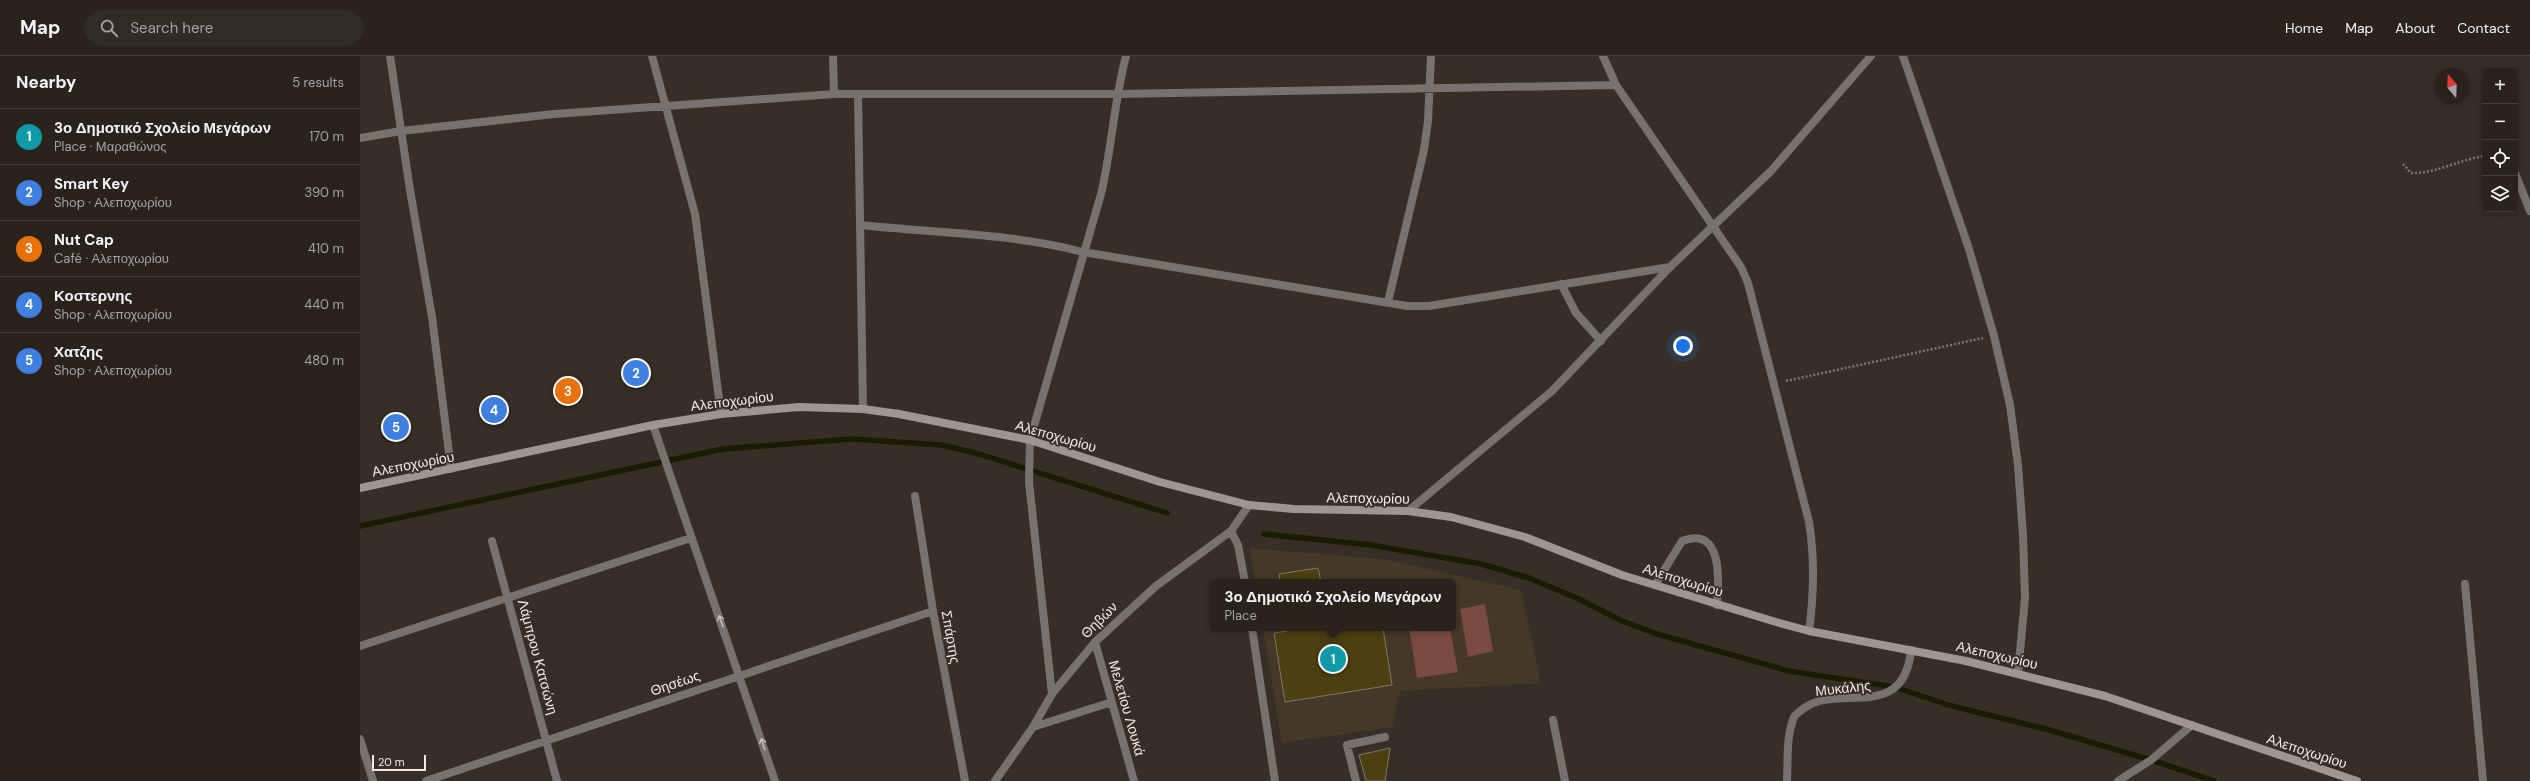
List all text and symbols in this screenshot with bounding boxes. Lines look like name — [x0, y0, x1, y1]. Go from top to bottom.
search box — [84, 10, 364, 46]
text: Map — [20, 15, 60, 40]
icon: search — [98, 17, 120, 39]
text: Search here — [130, 18, 213, 38]
text: Home — [2285, 19, 2323, 37]
text: Map — [2345, 19, 2373, 37]
text: About — [2395, 19, 2435, 37]
text: Contact — [2457, 19, 2510, 37]
north arrow — [2434, 68, 2470, 104]
map controls — [2482, 68, 2518, 212]
button: + — [2482, 68, 2518, 104]
text: Nearby — [16, 71, 76, 93]
text: 5 results — [292, 74, 344, 91]
button: − — [2482, 104, 2518, 140]
text: 3ο Δημοτικό Σχολείο Μεγάρων — [54, 118, 271, 138]
text: 1 — [27, 128, 31, 145]
text: 170 m — [309, 128, 344, 145]
text: Place · Μαραθώνος — [54, 138, 166, 155]
button: locate — [2482, 140, 2518, 176]
text: Smart Key — [54, 174, 129, 194]
button: layers — [2482, 176, 2518, 212]
text: 2 — [25, 184, 33, 201]
text: 390 m — [305, 184, 344, 201]
text: Shop · Αλεποχωρίου — [54, 194, 172, 211]
text: Nut Cap — [54, 230, 114, 250]
text: 3 — [25, 240, 33, 257]
text: 410 m — [308, 240, 344, 257]
text: Café · Αλεποχωρίου — [54, 250, 169, 267]
text: Κοστερνης — [54, 286, 132, 306]
text: 4 — [25, 296, 33, 313]
text: 440 m — [304, 296, 344, 313]
text: Shop · Αλεποχωρίου — [54, 306, 172, 323]
your location — [1673, 336, 1693, 356]
text: Χατζης — [54, 342, 103, 362]
text: 5 — [25, 352, 33, 369]
text: 480 m — [304, 352, 344, 369]
pin: 2 — [623, 358, 649, 388]
text: Shop · Αλεποχωρίου — [54, 362, 172, 379]
pin: 3 — [555, 376, 581, 406]
street label: Αλεποχωρίου — [689, 387, 775, 415]
pin: 4 — [481, 395, 507, 425]
pin: 5 — [383, 412, 409, 442]
street label: Αλεποχωρίου — [1013, 416, 1099, 456]
street label: Αλεποχωρίου — [370, 447, 456, 481]
street label: Αλεποχωρίου — [1326, 488, 1410, 508]
street label: Αλεποχωρίου — [1640, 559, 1726, 601]
popup — [1210, 579, 1456, 631]
text: 3ο Δημοτικό Σχολείο Μεγάρων — [1224, 587, 1442, 607]
street label: Λάμπρου Κατσώνη — [514, 597, 562, 717]
street label: Θηβών — [1077, 598, 1121, 642]
text: Place — [1224, 607, 1257, 624]
street label: Σπάρτης — [937, 609, 965, 665]
one-way arrow — [716, 615, 724, 627]
street label: Αλεποχωρίου — [1954, 637, 2040, 673]
pin: 1 — [1320, 644, 1346, 674]
street label: Μελετίου Λουκά — [1105, 658, 1149, 758]
street label: Θησέως — [648, 666, 702, 700]
street label: Μυκάλης — [1814, 676, 1872, 700]
street label: Αλεποχωρίου — [2265, 730, 2349, 772]
one-way arrow — [759, 738, 766, 751]
scale bar — [372, 753, 426, 772]
text: 20 m — [378, 755, 404, 769]

